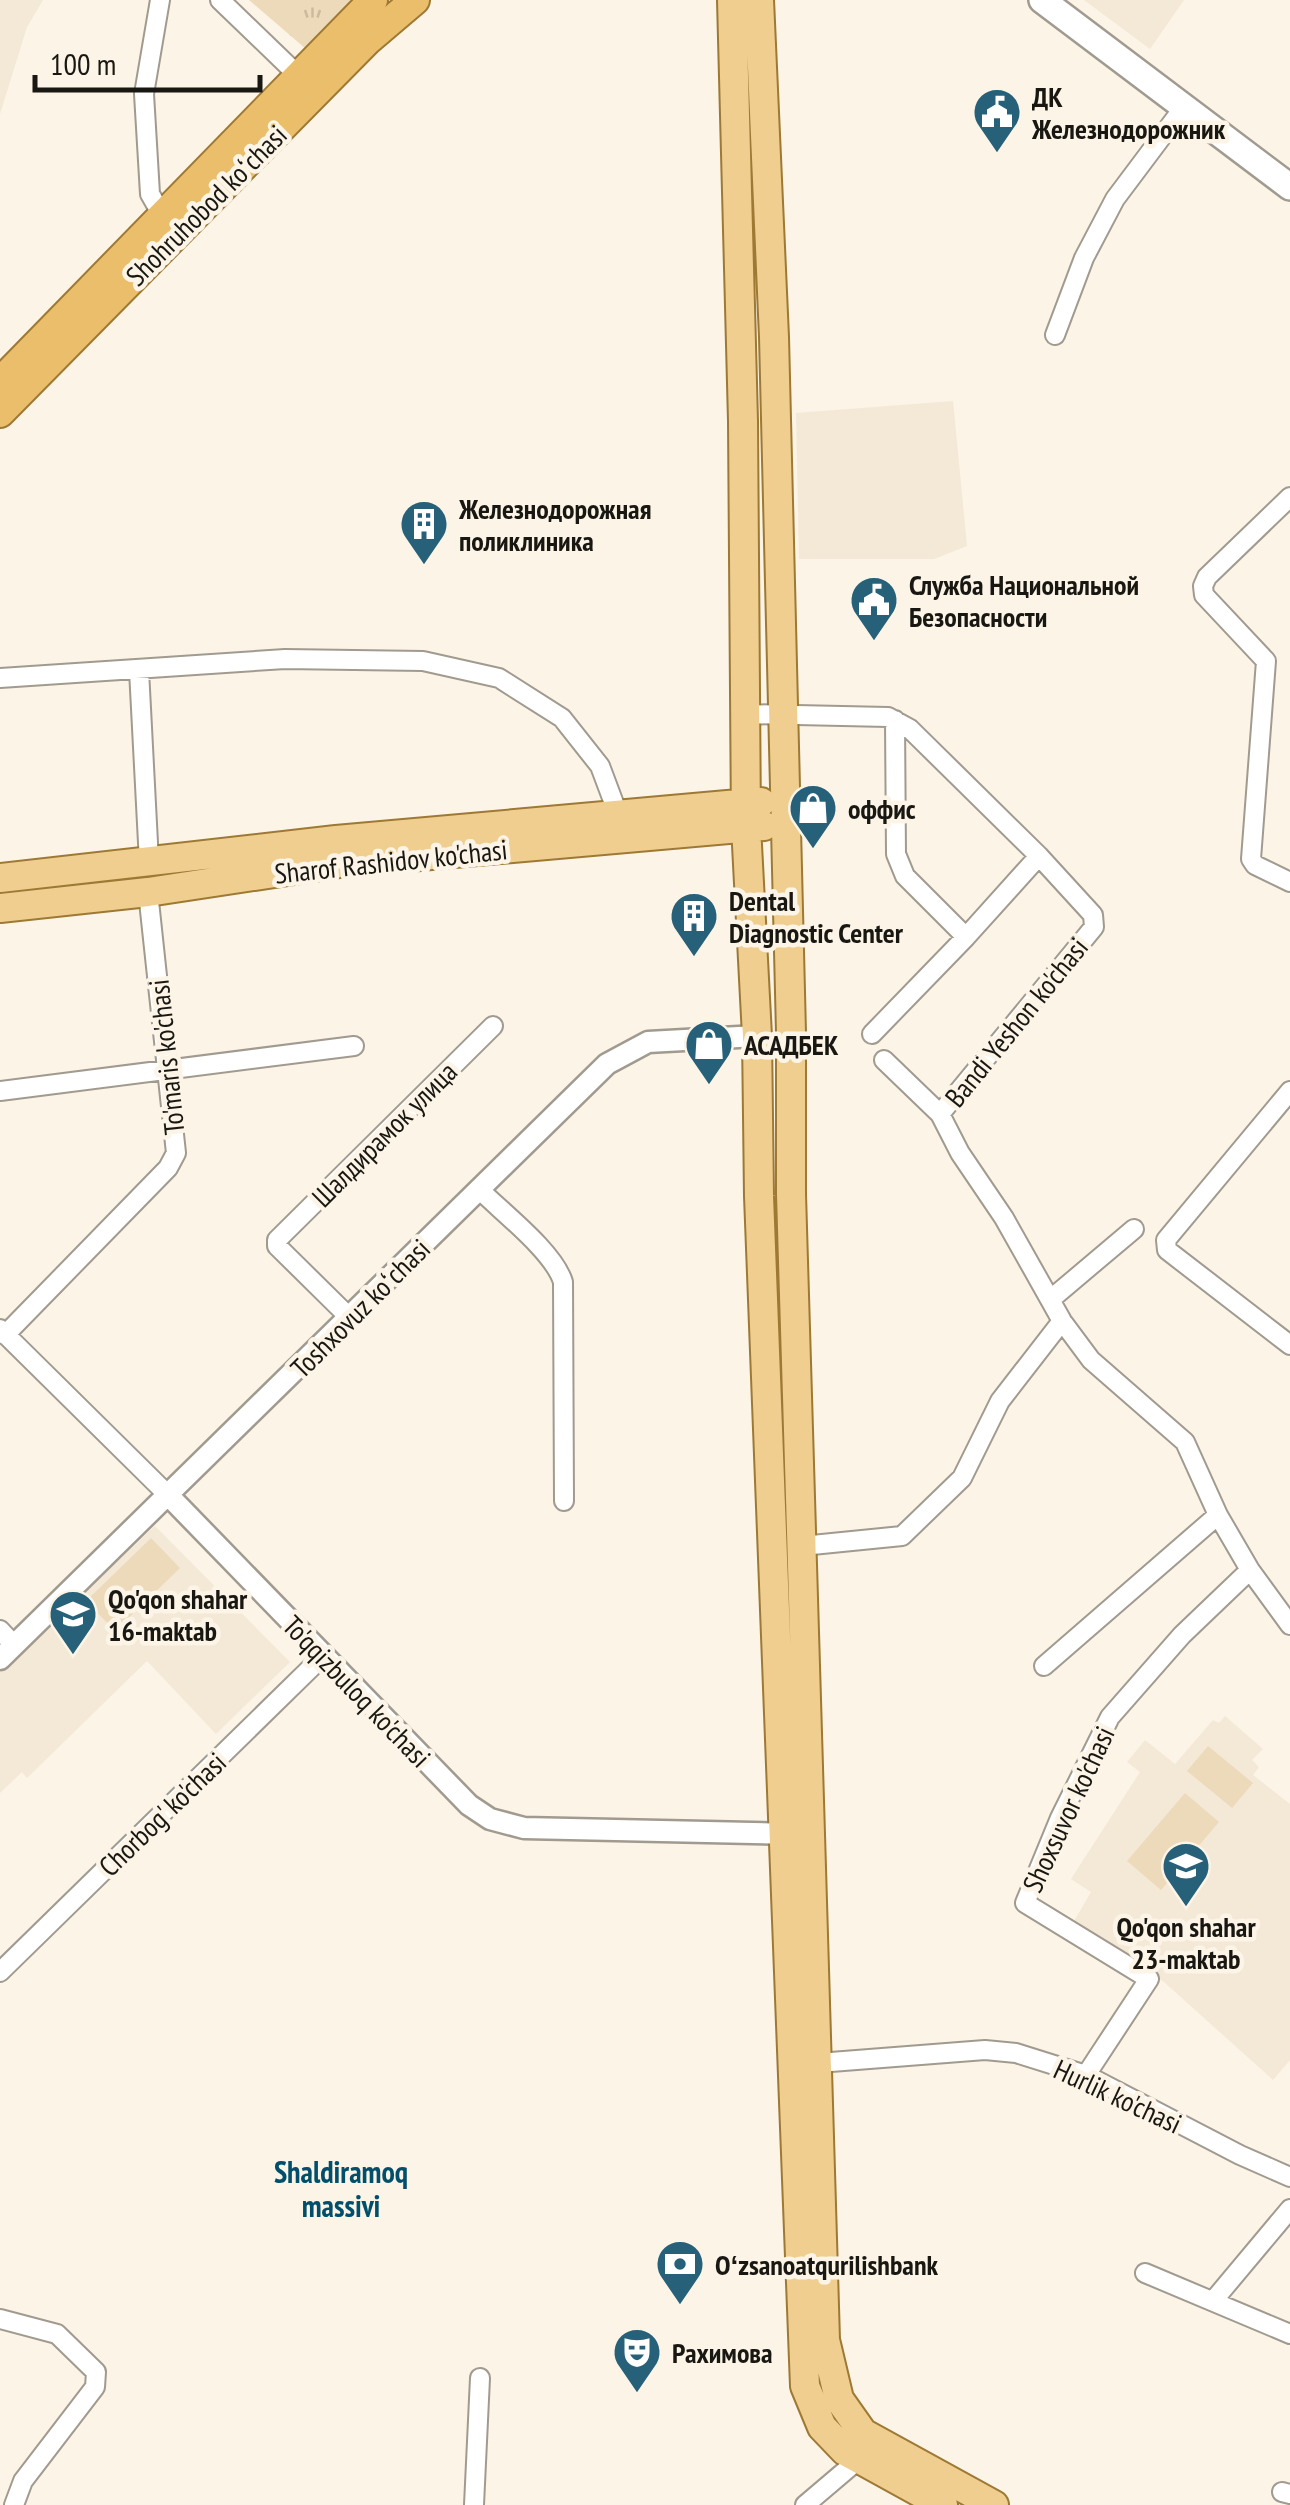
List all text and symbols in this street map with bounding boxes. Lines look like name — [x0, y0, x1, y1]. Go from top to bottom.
scale bar — [35, 30, 260, 92]
text: 100 m — [50, 44, 116, 83]
place label: ДК Железнодорожник — [1031, 78, 1226, 147]
public building icon: ДК Железнодорожник — [971, 86, 1023, 154]
street label: Shohruhobod koʻchasi — [118, 117, 294, 293]
place label: Железнодорожная поликлиника — [458, 490, 651, 559]
building icon: Железнодорожная поликлиника — [398, 498, 450, 566]
place label: Служба Национальной Безопасности — [909, 566, 1139, 635]
public building icon: Служба Национальной Безопасности — [848, 574, 900, 642]
shop icon: оффис — [787, 782, 839, 850]
place label: оффис — [848, 790, 916, 827]
street label: Sharof Rashidov ko'chasi — [273, 830, 509, 892]
place label: Dental Diagnostic Center — [729, 882, 904, 951]
building icon: Dental Diagnostic Center — [668, 890, 720, 958]
street label: Bandi Yeshon ko'chasi — [936, 930, 1096, 1114]
street label: To'maris ko'chasi — [139, 978, 193, 1136]
shop icon: АСАДБЕК — [683, 1018, 735, 1086]
place label: АСАДБЕК — [743, 1026, 839, 1063]
street label: Шалдирамок улица — [303, 1053, 465, 1215]
street label: Toshxovuz koʻchasi — [282, 1230, 438, 1386]
place label: Qo'qon shahar 16-maktab — [108, 1580, 248, 1649]
school or university icon: Qo'qon shahar 16-maktab — [47, 1588, 99, 1656]
street label: To'qqizbuloq ko'chasi — [275, 1607, 439, 1775]
street label: Shoxsuvor ko'chasi — [1013, 1720, 1123, 1898]
street label: Chorbog' ko'chasi — [90, 1744, 234, 1884]
school or university icon: Qo'qon shahar 23-maktab — [1160, 1840, 1212, 1908]
place label: Qo'qon shahar 23-maktab — [1116, 1908, 1256, 1977]
street label: Hurlik ko'chasi — [1048, 2050, 1188, 2142]
district label: Shaldiramoq massivi — [274, 2152, 408, 2225]
bank icon: Oʻzsanoatqurilishbank — [654, 2238, 706, 2306]
place label: Oʻzsanoatqurilishbank — [715, 2246, 938, 2283]
theatre icon: Рахимова — [611, 2326, 663, 2394]
place label: Рахимова — [672, 2334, 773, 2371]

